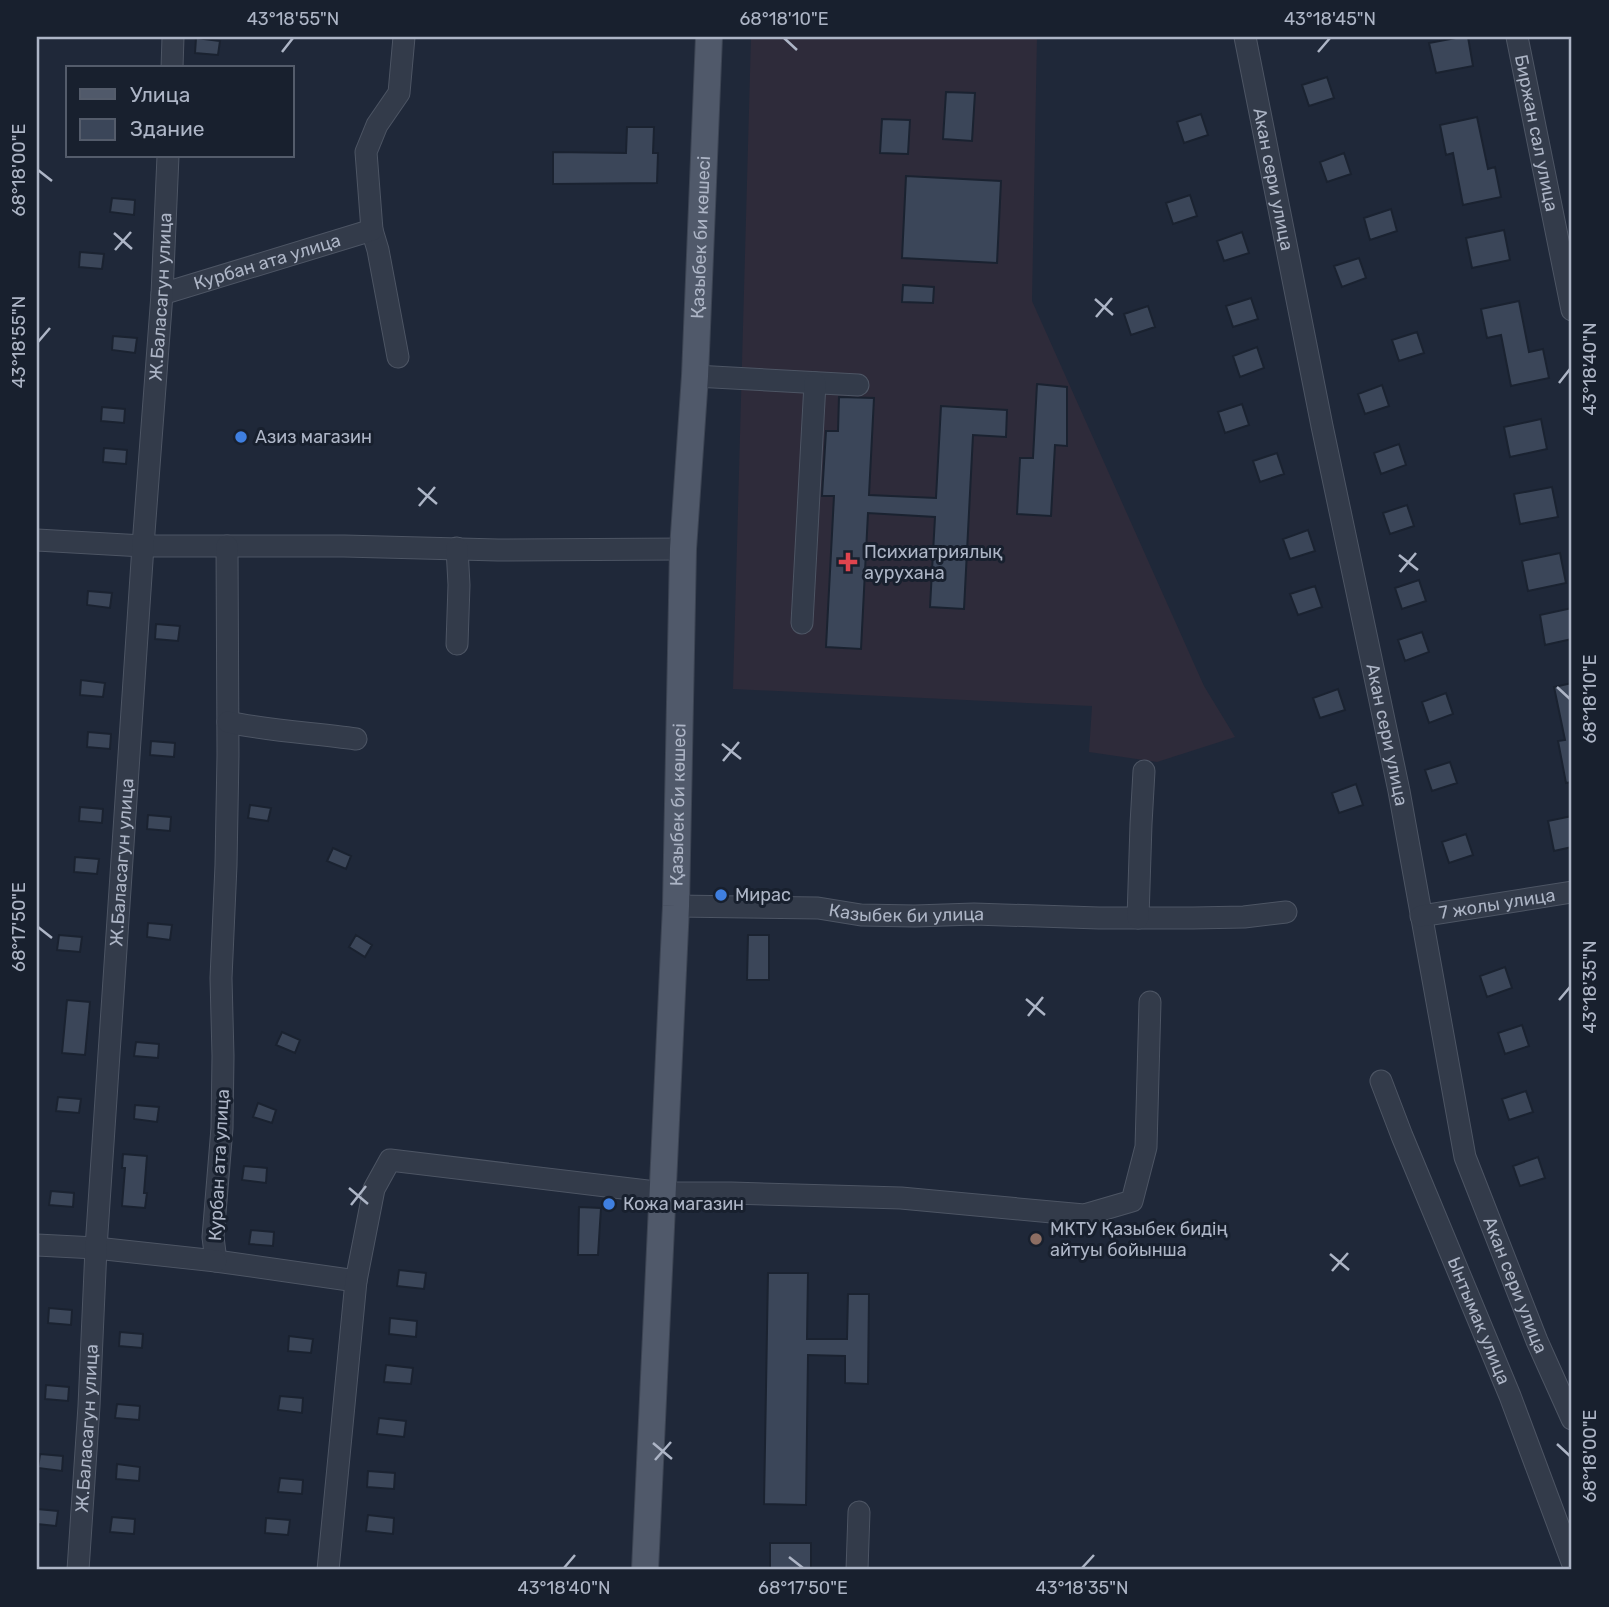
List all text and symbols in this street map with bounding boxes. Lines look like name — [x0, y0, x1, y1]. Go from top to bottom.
text: 43°18'55"N — [247, 8, 339, 30]
text: 68°18'10"E — [739, 8, 829, 30]
text: 43°18'45"N — [1284, 8, 1376, 30]
street label: Биржан сал улица — [1510, 53, 1563, 213]
legend — [66, 66, 294, 158]
text: Улица — [130, 82, 190, 107]
street label: Акан сери улица — [1248, 106, 1298, 252]
text: Здание — [130, 116, 205, 141]
text: 68°18'00"E — [8, 124, 30, 216]
street label: Қазыбек би көшесі — [686, 155, 715, 319]
street label: Ж.Баласагун улица — [144, 212, 177, 382]
street label: Курбан ата улица — [191, 229, 343, 295]
text: 43°18'55"N — [8, 296, 30, 388]
text: 43°18'40"N — [1579, 323, 1601, 415]
place label: Азиз магазин — [255, 426, 372, 448]
marker: Азиз магазин — [233, 429, 249, 445]
place label: Психиатриялық аурухана — [864, 541, 1003, 584]
marker: Психиатриялық аурухана — [838, 552, 858, 572]
text: 68°18'10"E — [1579, 654, 1601, 744]
street label: Акан сери улица — [1361, 661, 1412, 808]
street label: Қазыбек би көшесі — [665, 723, 691, 886]
street label: Ж.Баласагун улица — [105, 777, 138, 947]
text: 68°17'50"E — [8, 882, 30, 972]
place label: Мирас — [735, 884, 791, 906]
street label: 7 жолы улица — [1437, 884, 1557, 924]
marker: Мирас — [713, 887, 729, 903]
street label: Казыбек би улица — [827, 899, 985, 927]
text: 43°18'35"N — [1579, 941, 1601, 1033]
street label: Курбан ата улица — [204, 1088, 234, 1242]
place label: Кожа магазин — [623, 1193, 744, 1215]
marker: Кожа магазин — [601, 1196, 617, 1212]
street label: Акан сери улица — [1478, 1214, 1552, 1357]
place label: МКТУ Қазыбек бидің айтуы бойынша — [1050, 1218, 1227, 1261]
marker: МКТУ Қазыбек бидің айтуы бойынша — [1028, 1231, 1044, 1247]
street label: Ынтымак улица — [1443, 1254, 1515, 1388]
street label: Ж.Баласагун улица — [71, 1344, 103, 1513]
text: 68°18'00"E — [1579, 1410, 1601, 1502]
text: 43°18'40"N — [518, 1577, 610, 1599]
text: 68°17'50"E — [758, 1577, 848, 1599]
text: 43°18'35"N — [1036, 1577, 1128, 1599]

